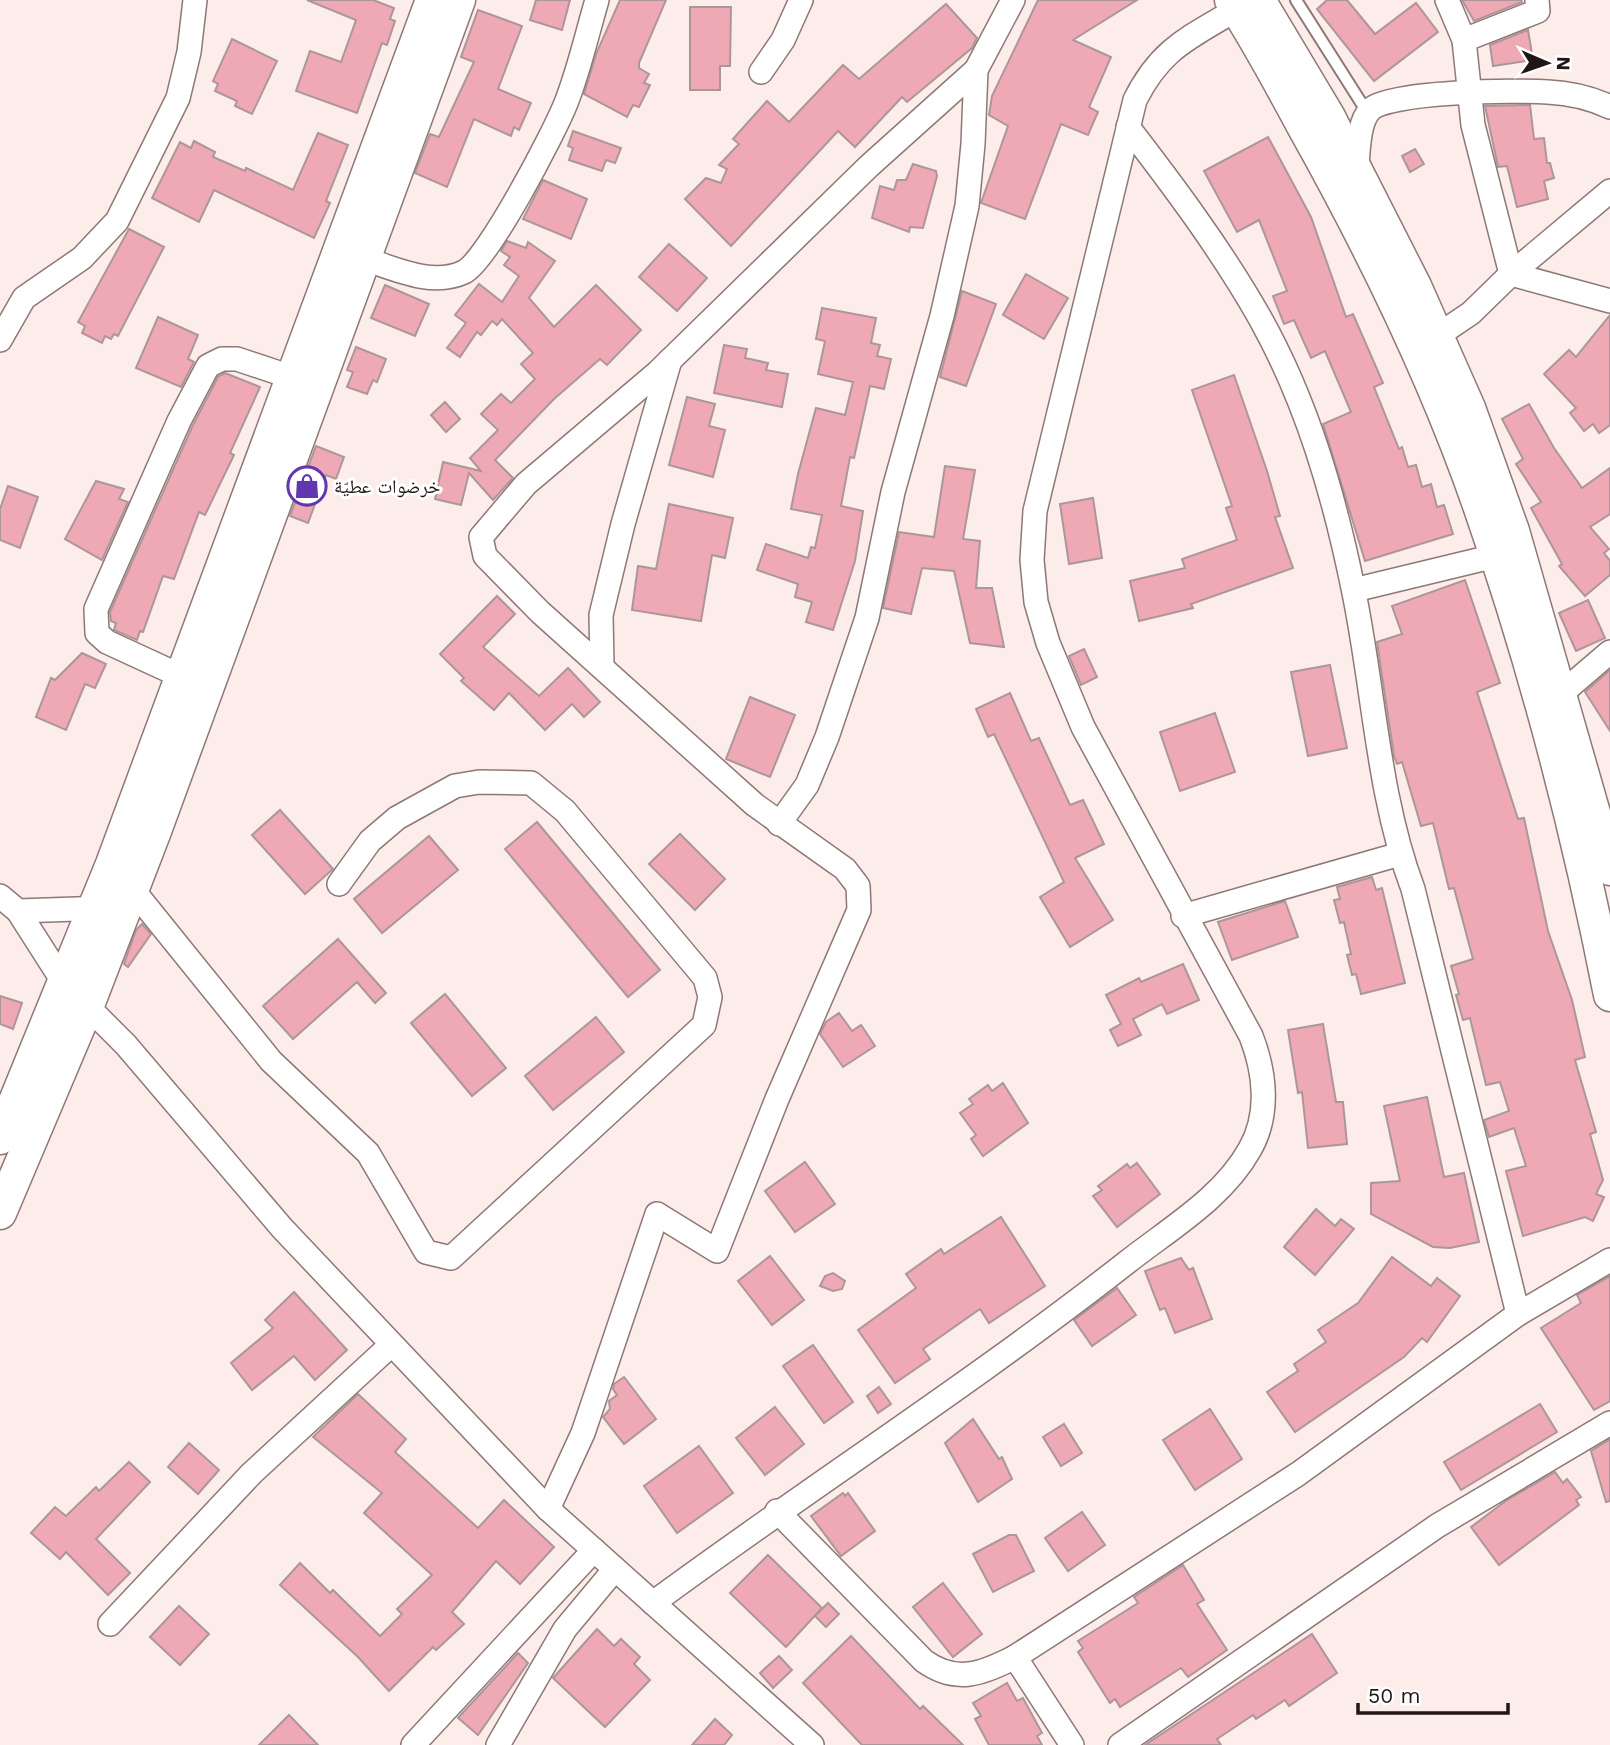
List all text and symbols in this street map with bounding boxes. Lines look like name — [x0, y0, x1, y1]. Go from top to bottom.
north arrow — [1512, 28, 1582, 98]
text: N — [1552, 56, 1575, 71]
shop icon: خرضوات عطيّة — [286, 465, 328, 507]
place label: خرضوات عطيّة — [334, 475, 440, 498]
scale bar — [1358, 1672, 1508, 1716]
text: 50 m — [1368, 1683, 1420, 1708]

